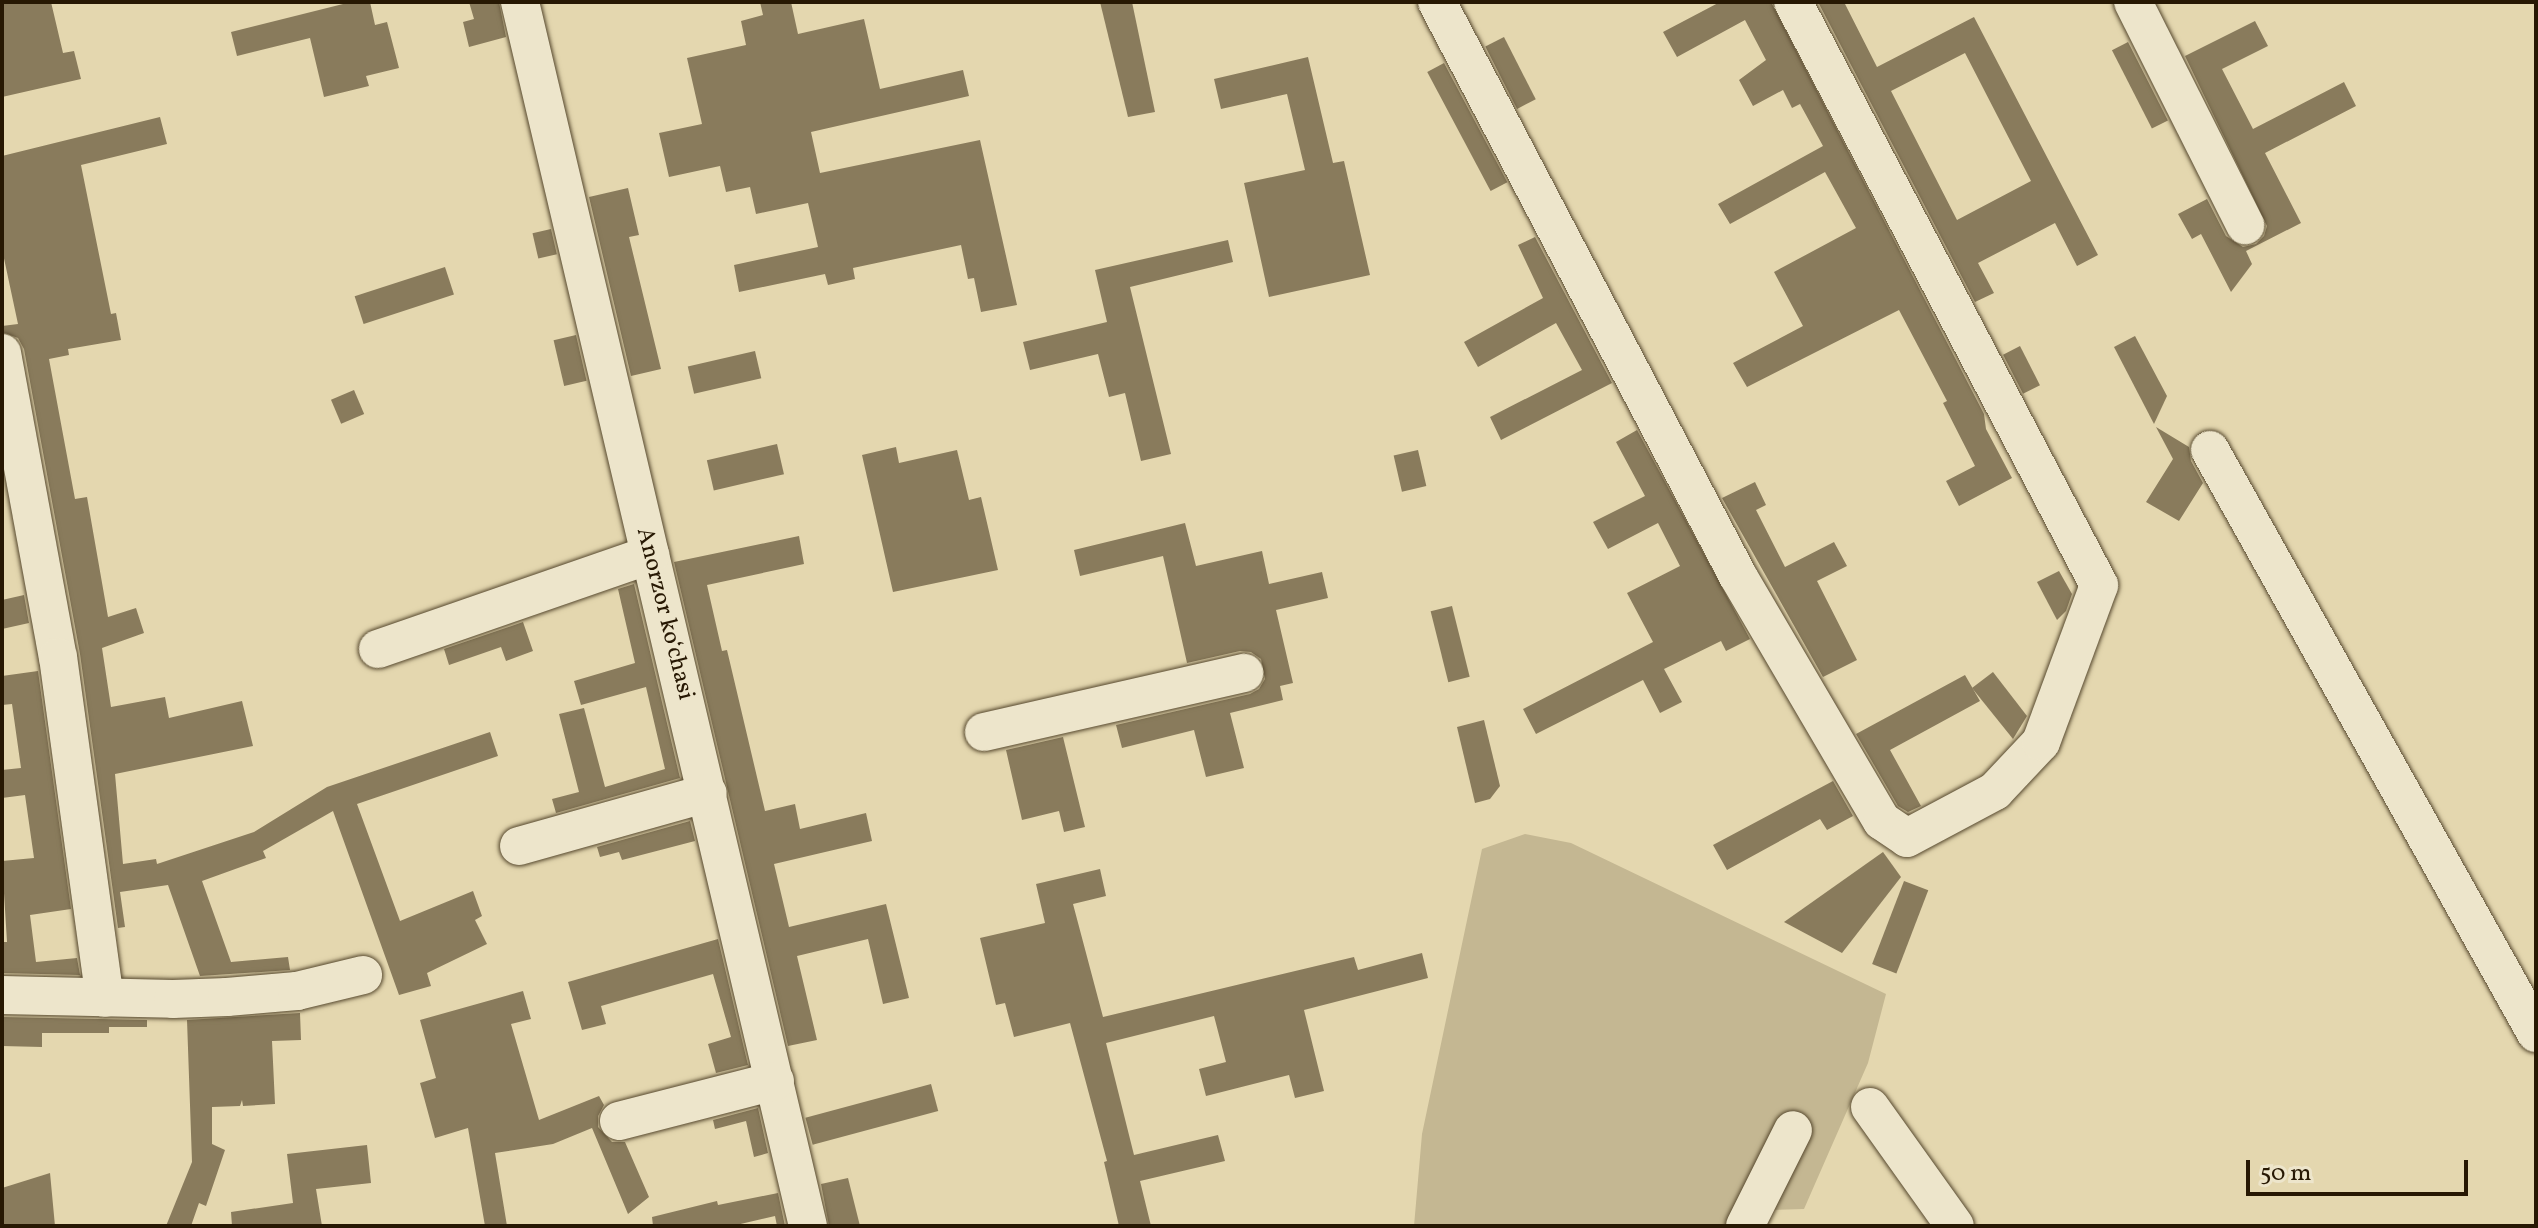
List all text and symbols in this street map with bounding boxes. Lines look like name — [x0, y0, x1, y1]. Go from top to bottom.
street label: Anorzor koʻchasi — [629, 525, 699, 703]
scale bar — [2250, 1144, 2472, 1194]
text: 50 m — [2260, 1157, 2312, 1191]

